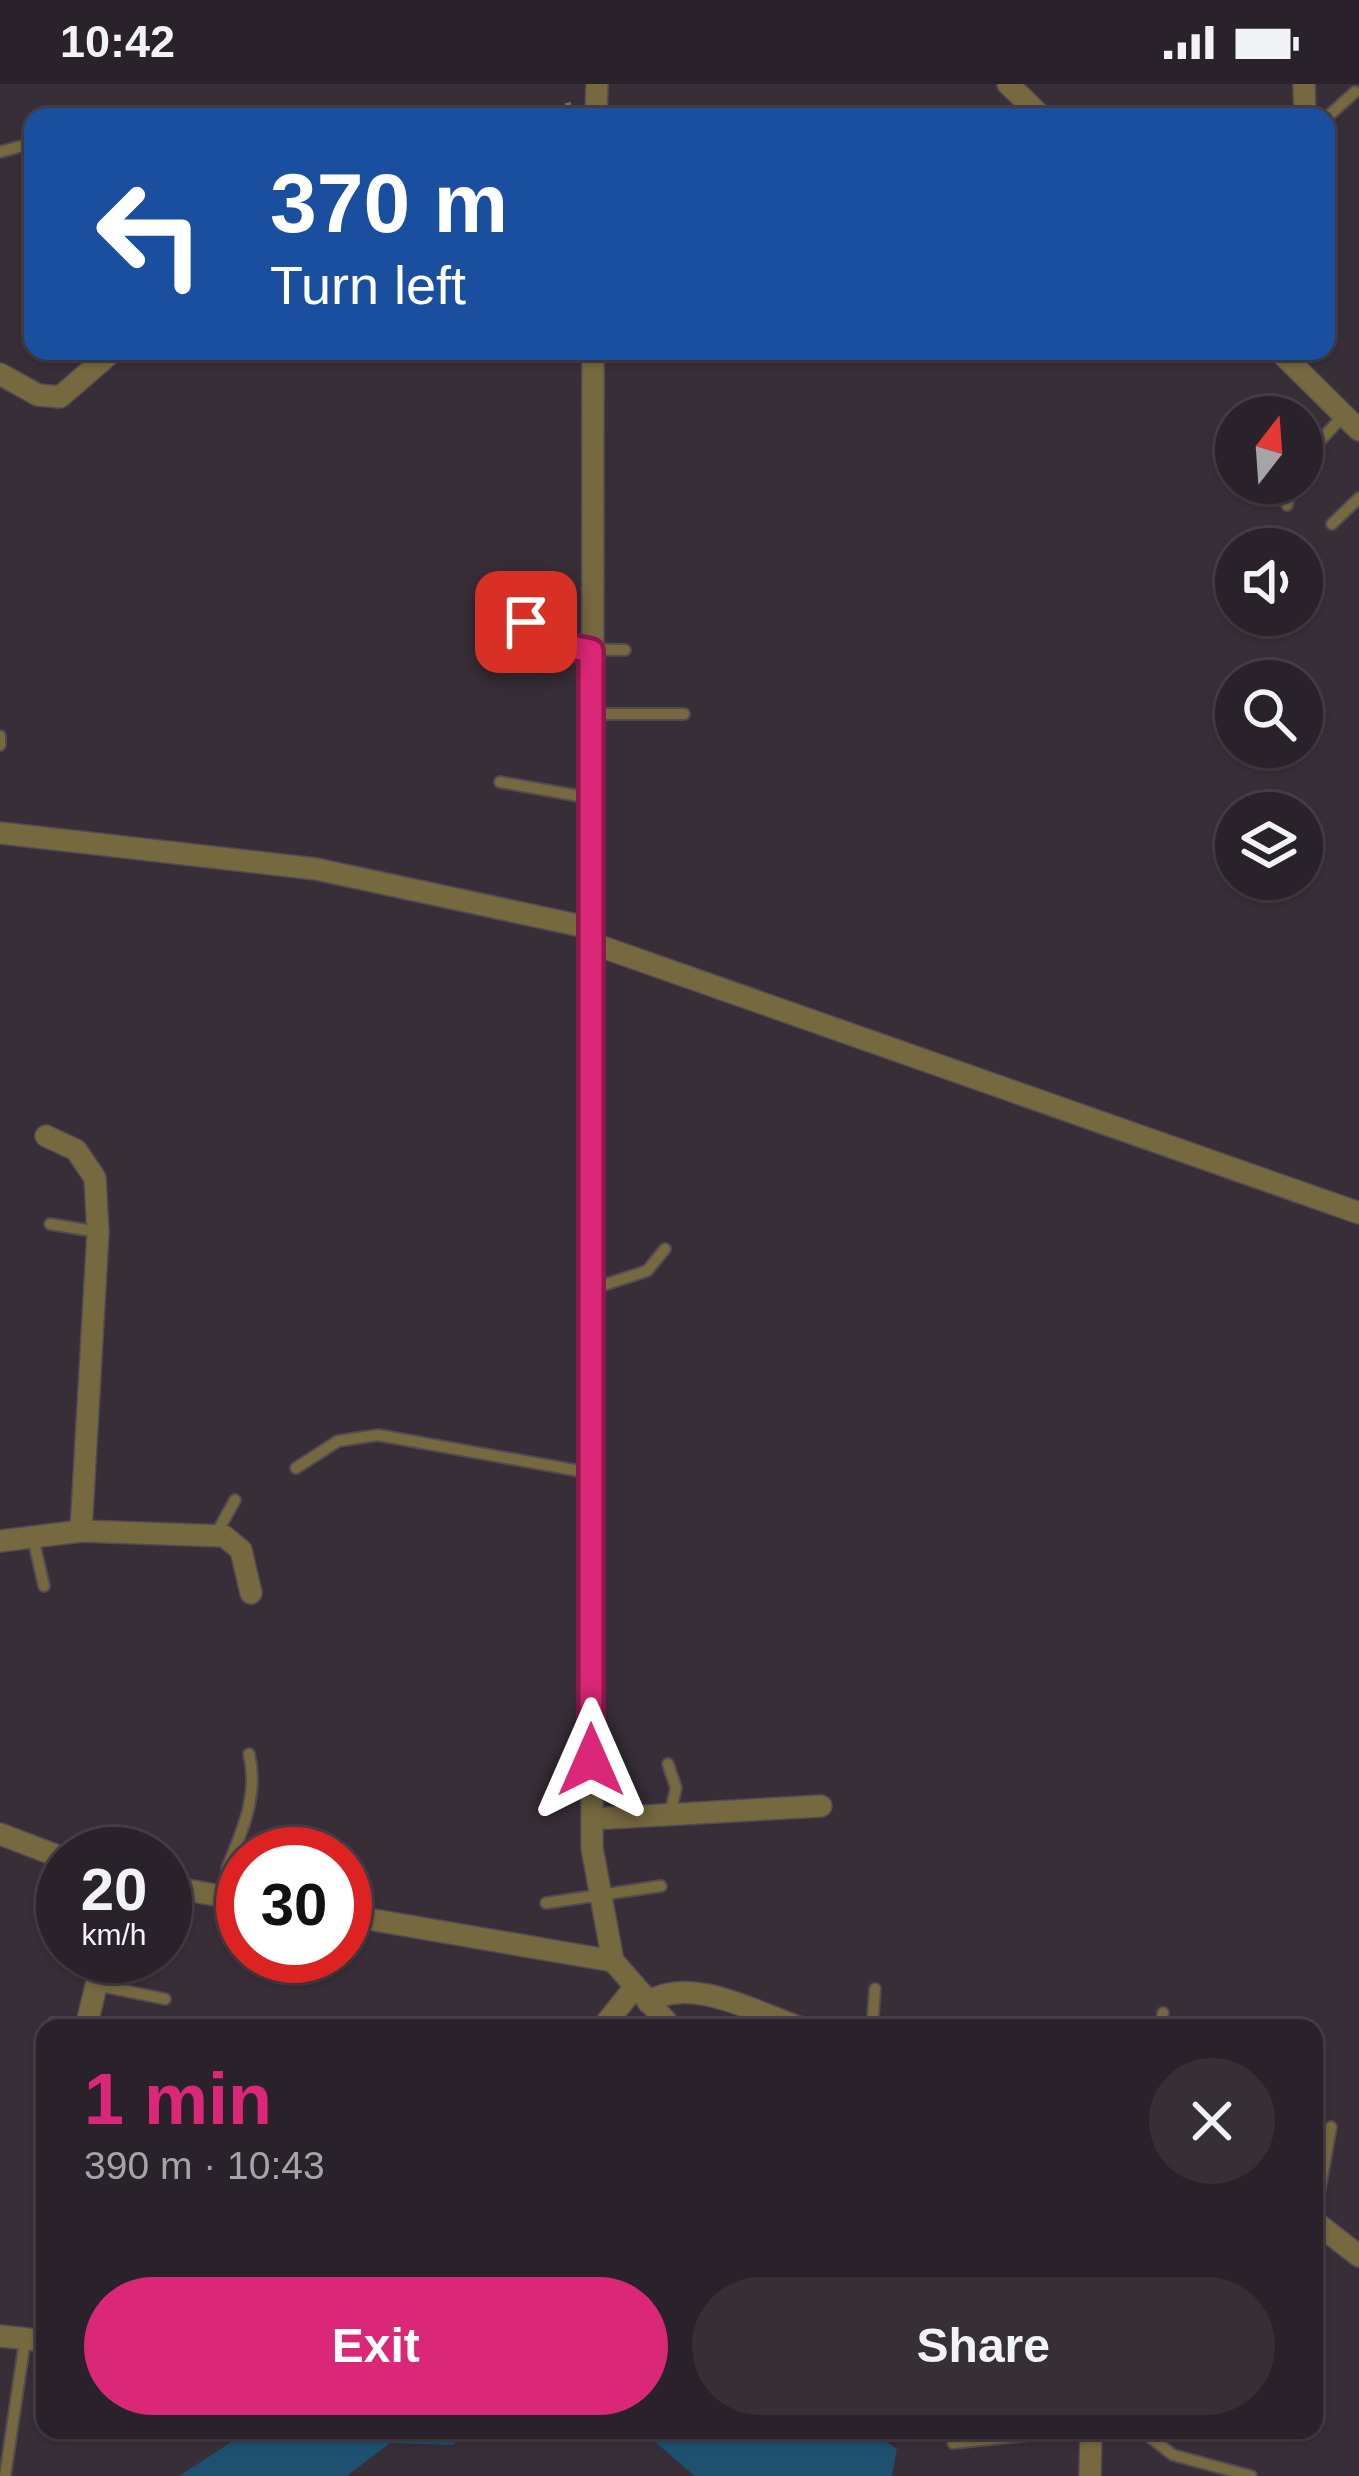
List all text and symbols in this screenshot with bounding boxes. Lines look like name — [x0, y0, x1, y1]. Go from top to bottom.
text: 10:42 — [60, 16, 175, 67]
icon: left — [72, 156, 228, 312]
text: 370 m — [270, 156, 508, 250]
text: Turn left — [270, 255, 466, 315]
north arrow — [1215, 396, 1323, 504]
map controls — [1215, 396, 1323, 900]
button: sound — [1215, 528, 1323, 636]
pin — [475, 571, 577, 673]
icon: arrive — [493, 589, 559, 655]
button: search — [1215, 660, 1323, 768]
button: layers — [1215, 792, 1323, 900]
position arrow — [528, 1697, 654, 1823]
speed limit sign: 30 — [216, 1827, 372, 1983]
text: 20 — [81, 1856, 147, 1923]
text: km/h — [81, 1918, 147, 1951]
button: close — [1149, 2058, 1275, 2184]
text: 1 min — [84, 2059, 272, 2139]
text: 390 m · 10:43 — [84, 2144, 325, 2187]
button: Exit — [84, 2277, 668, 2415]
button: Share — [692, 2277, 1275, 2415]

